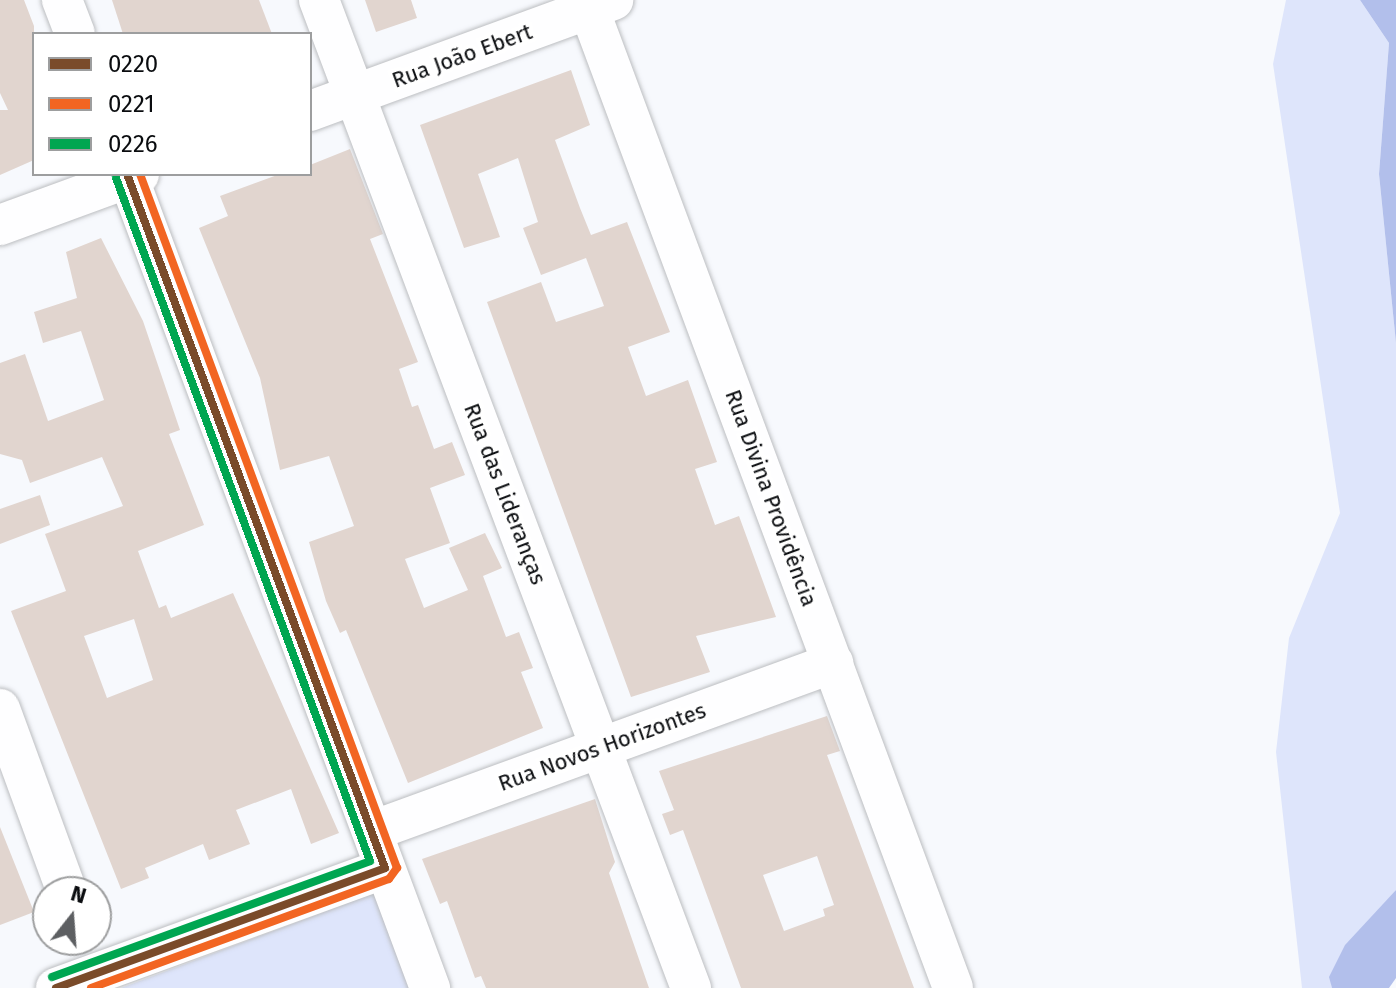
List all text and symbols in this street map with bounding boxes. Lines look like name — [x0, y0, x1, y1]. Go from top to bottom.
street label: Rua João Ebert — [388, 18, 536, 94]
legend — [32, 32, 312, 176]
text: 0220 — [108, 50, 158, 78]
text: 0221 — [108, 90, 155, 118]
text: 0226 — [108, 130, 158, 158]
street label: Rua Divina Providência — [719, 386, 823, 610]
street label: Rua das Lideranças — [458, 400, 552, 588]
street label: Rua Novos Horizontes — [495, 697, 709, 797]
north arrow — [32, 876, 112, 956]
text: N — [68, 879, 90, 910]

